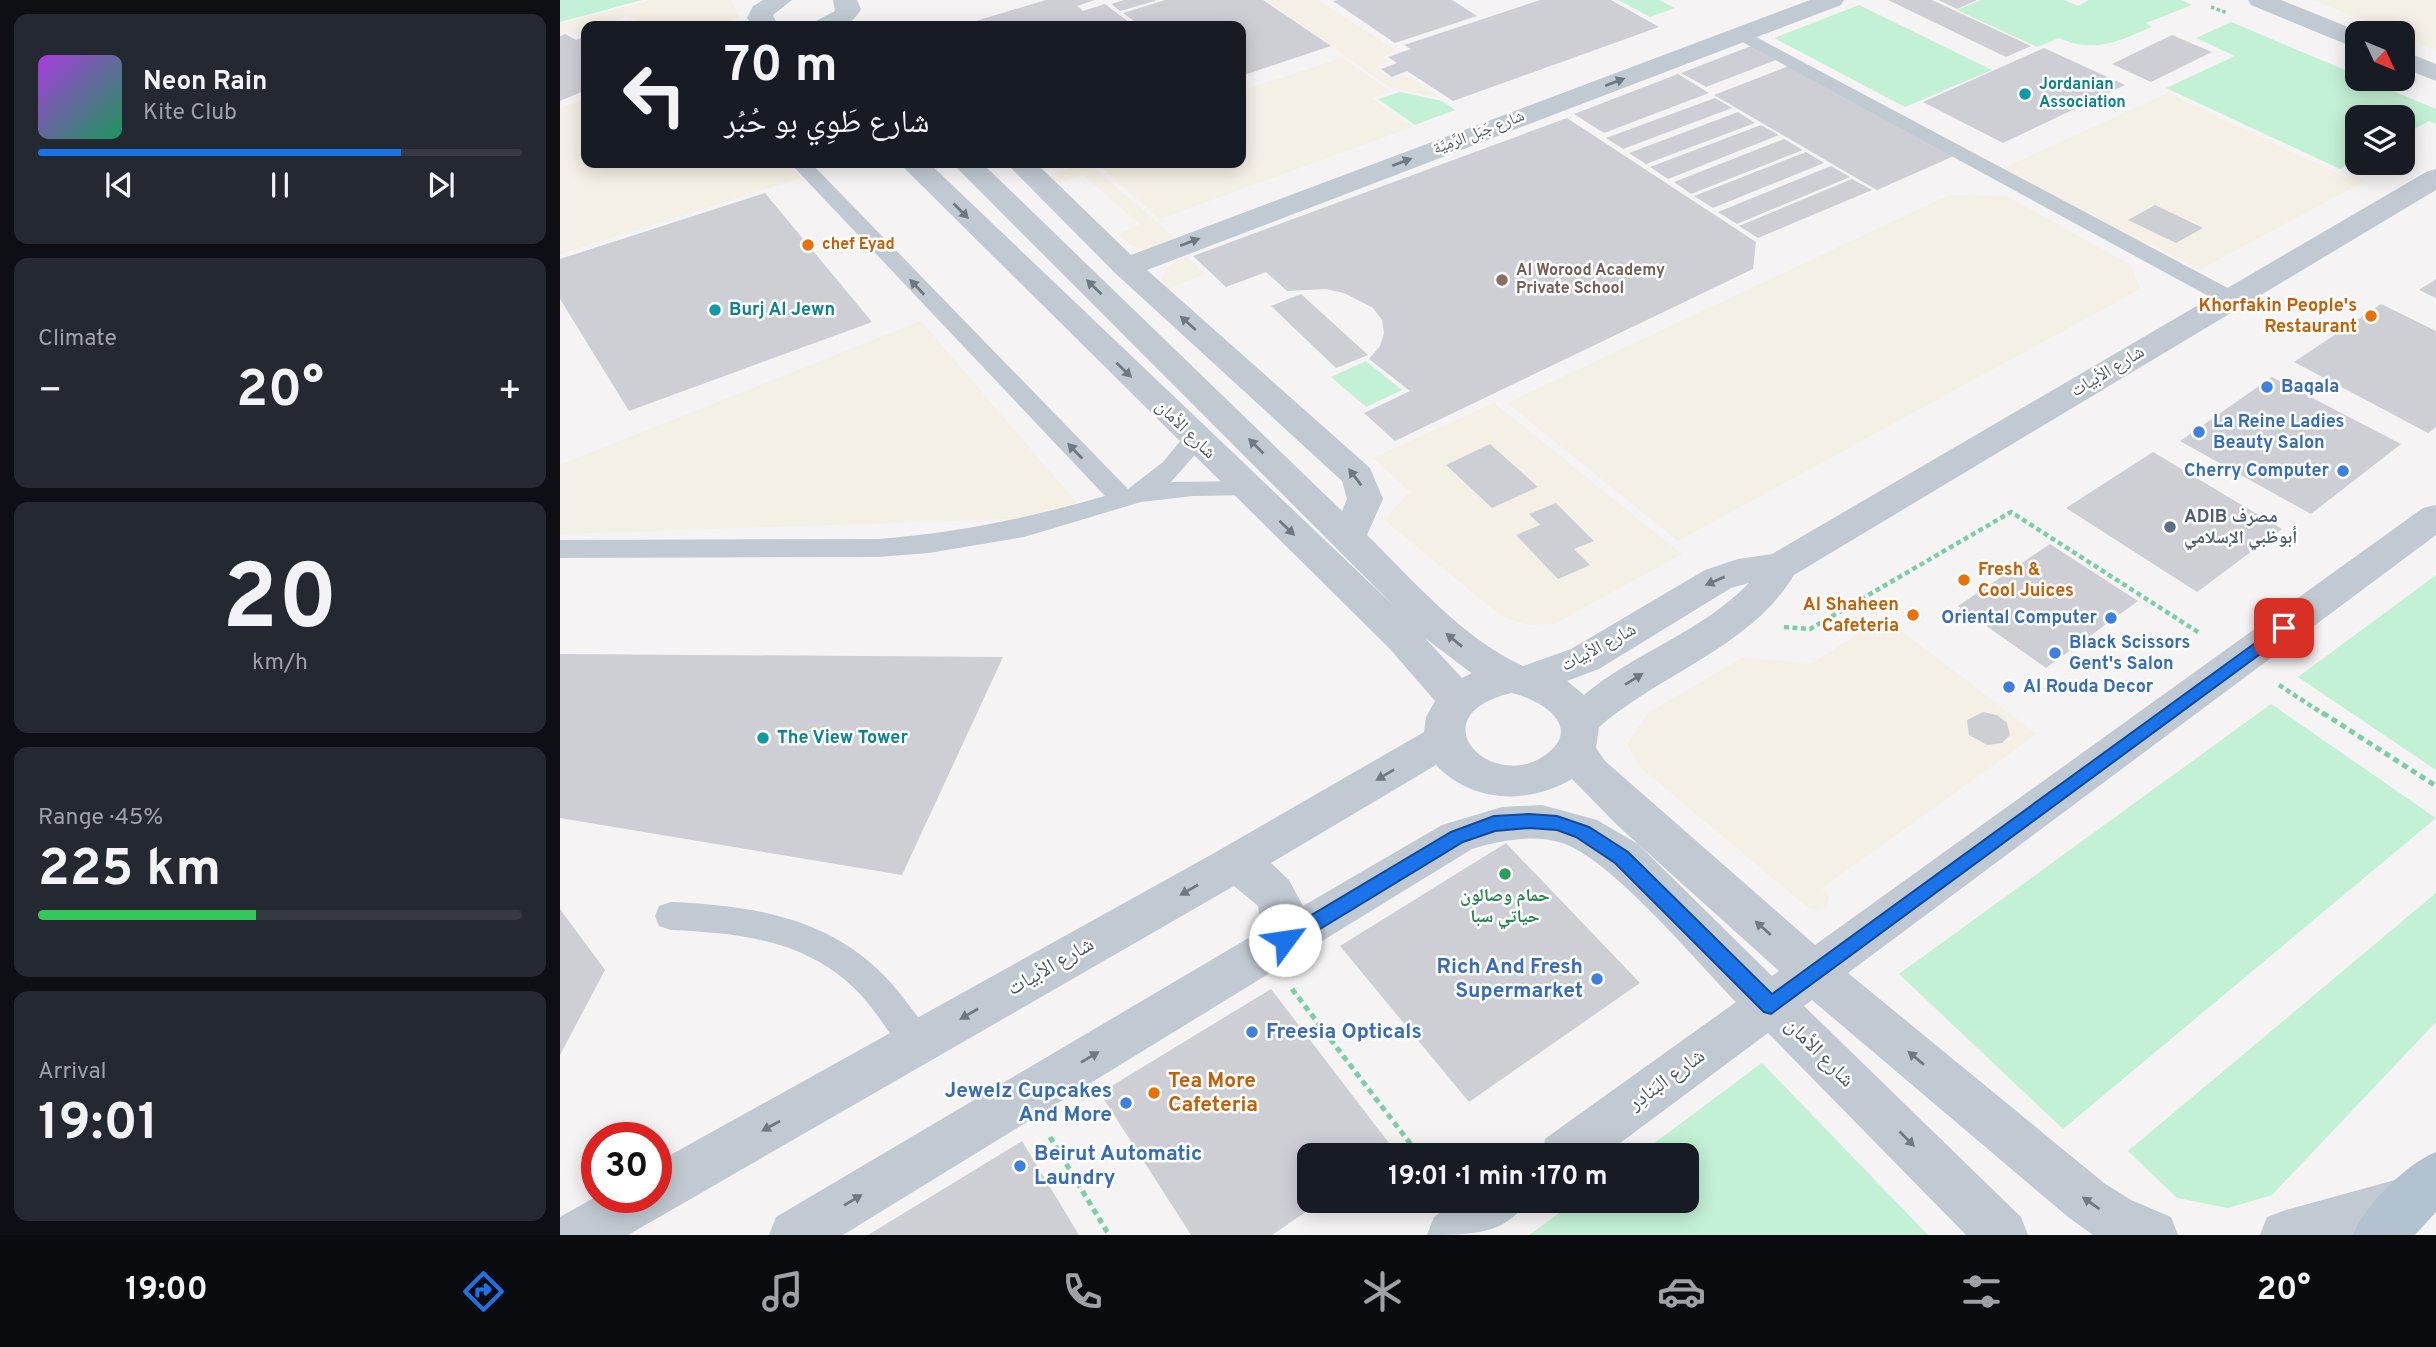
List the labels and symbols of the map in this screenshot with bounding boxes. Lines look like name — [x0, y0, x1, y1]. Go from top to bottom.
north arrow — [2345, 21, 2415, 91]
place label: Jordanian Association — [2039, 75, 2126, 113]
one-way arrow — [1605, 76, 1626, 87]
marker: Jordanian Association — [2017, 86, 2033, 102]
street label: شارع جَبَل الرَّمِيَّة — [1431, 106, 1527, 160]
one-way arrow — [1392, 156, 1413, 167]
one-way arrow — [953, 203, 969, 219]
place label: chef Eyad — [822, 235, 895, 255]
marker: chef Eyad — [800, 237, 816, 253]
one-way arrow — [1179, 237, 1200, 248]
place label: Al Worood Academy Private School — [1516, 261, 1665, 299]
marker: Al Worood Academy Private School — [1494, 272, 1510, 288]
one-way arrow — [909, 278, 925, 296]
one-way arrow — [1086, 279, 1103, 295]
place label: Khorfakin People's Restaurant — [2198, 295, 2357, 339]
place label: Burj Al Jewn — [729, 299, 835, 322]
marker: Burj Al Jewn — [707, 302, 723, 318]
marker: Khorfakin People's Restaurant — [2363, 308, 2379, 324]
one-way arrow — [1179, 315, 1197, 331]
street label: شارع الأبيات — [2067, 341, 2149, 403]
one-way arrow — [1115, 361, 1131, 378]
place label: Baqala — [2281, 376, 2339, 399]
marker: Baqala — [2259, 379, 2275, 395]
street label: شارع الأمان — [1150, 396, 1220, 464]
place label: La Reine Ladies Beauty Salon — [2213, 411, 2344, 455]
marker: La Reine Ladies Beauty Salon — [2191, 424, 2207, 440]
one-way arrow — [1248, 438, 1265, 455]
one-way arrow — [1067, 442, 1084, 459]
place label: Cherry Computer — [2184, 460, 2330, 483]
marker: Cherry Computer — [2335, 463, 2351, 479]
one-way arrow — [1348, 468, 1363, 486]
place label: ADIB مصرف أبوظبي الإسلامي — [2184, 506, 2297, 551]
marker: ADIB مصرف أبوظبي الإسلامي — [2162, 519, 2178, 535]
one-way arrow — [1278, 520, 1295, 536]
place label: Fresh & Cool Juices — [1978, 559, 2074, 603]
marker: Fresh & Cool Juices — [1956, 572, 1972, 588]
one-way arrow — [1704, 576, 1725, 587]
place label: Al Shaheen Cafeteria — [1803, 594, 1899, 638]
pin — [2254, 598, 2314, 658]
marker: Al Shaheen Cafeteria — [1905, 607, 1921, 623]
place label: Oriental Computer — [1941, 607, 2098, 630]
marker: Oriental Computer — [2103, 610, 2119, 626]
street label: شارع الأبيات — [1557, 619, 1641, 677]
place label: Black Scissors Gent's Salon — [2069, 632, 2190, 676]
one-way arrow — [1445, 633, 1462, 648]
marker: Black Scissors Gent's Salon — [2047, 645, 2063, 661]
one-way arrow — [1624, 673, 1643, 685]
place label: Al Rouda Decor — [2023, 676, 2154, 699]
marker: Al Rouda Decor — [2001, 679, 2017, 695]
place label: The View Tower — [777, 727, 908, 750]
marker: The View Tower — [755, 730, 771, 746]
one-way arrow — [1376, 768, 1395, 781]
marker: حمام وصالون حياتي سبا — [1497, 866, 1513, 882]
one-way arrow — [1179, 883, 1198, 896]
place label: حمام وصالون حياتي سبا — [1460, 885, 1550, 930]
position arrow — [1248, 903, 1322, 977]
one-way arrow — [1754, 920, 1771, 936]
street label: شارع الأبيات — [1003, 931, 1099, 1003]
place label: Rich And Fresh Supermarket — [1436, 954, 1583, 1005]
marker: Rich And Fresh Supermarket — [1589, 971, 1605, 987]
one-way arrow — [960, 1008, 979, 1020]
street label: شارع الأمان — [1778, 1012, 1860, 1094]
place label: Freesia Opticals — [1266, 1019, 1422, 1046]
marker: Freesia Opticals — [1244, 1024, 1260, 1040]
street label: شارع البَنادِر — [1622, 1043, 1711, 1118]
one-way arrow — [1081, 1051, 1100, 1064]
one-way arrow — [1908, 1051, 1926, 1066]
place label: Tea More Cafeteria — [1168, 1068, 1258, 1119]
place label: Jewelz Cupcakes And More — [944, 1078, 1112, 1129]
marker: Tea More Cafeteria — [1146, 1085, 1162, 1101]
marker: Jewelz Cupcakes And More — [1118, 1095, 1134, 1111]
one-way arrow — [762, 1120, 781, 1132]
speed limit sign: 30 — [581, 1122, 672, 1213]
one-way arrow — [1898, 1131, 1915, 1148]
place label: Beirut Automatic Laundry — [1034, 1141, 1202, 1192]
marker: Beirut Automatic Laundry — [1012, 1158, 1028, 1174]
one-way arrow — [844, 1194, 863, 1206]
one-way arrow — [2082, 1196, 2100, 1210]

